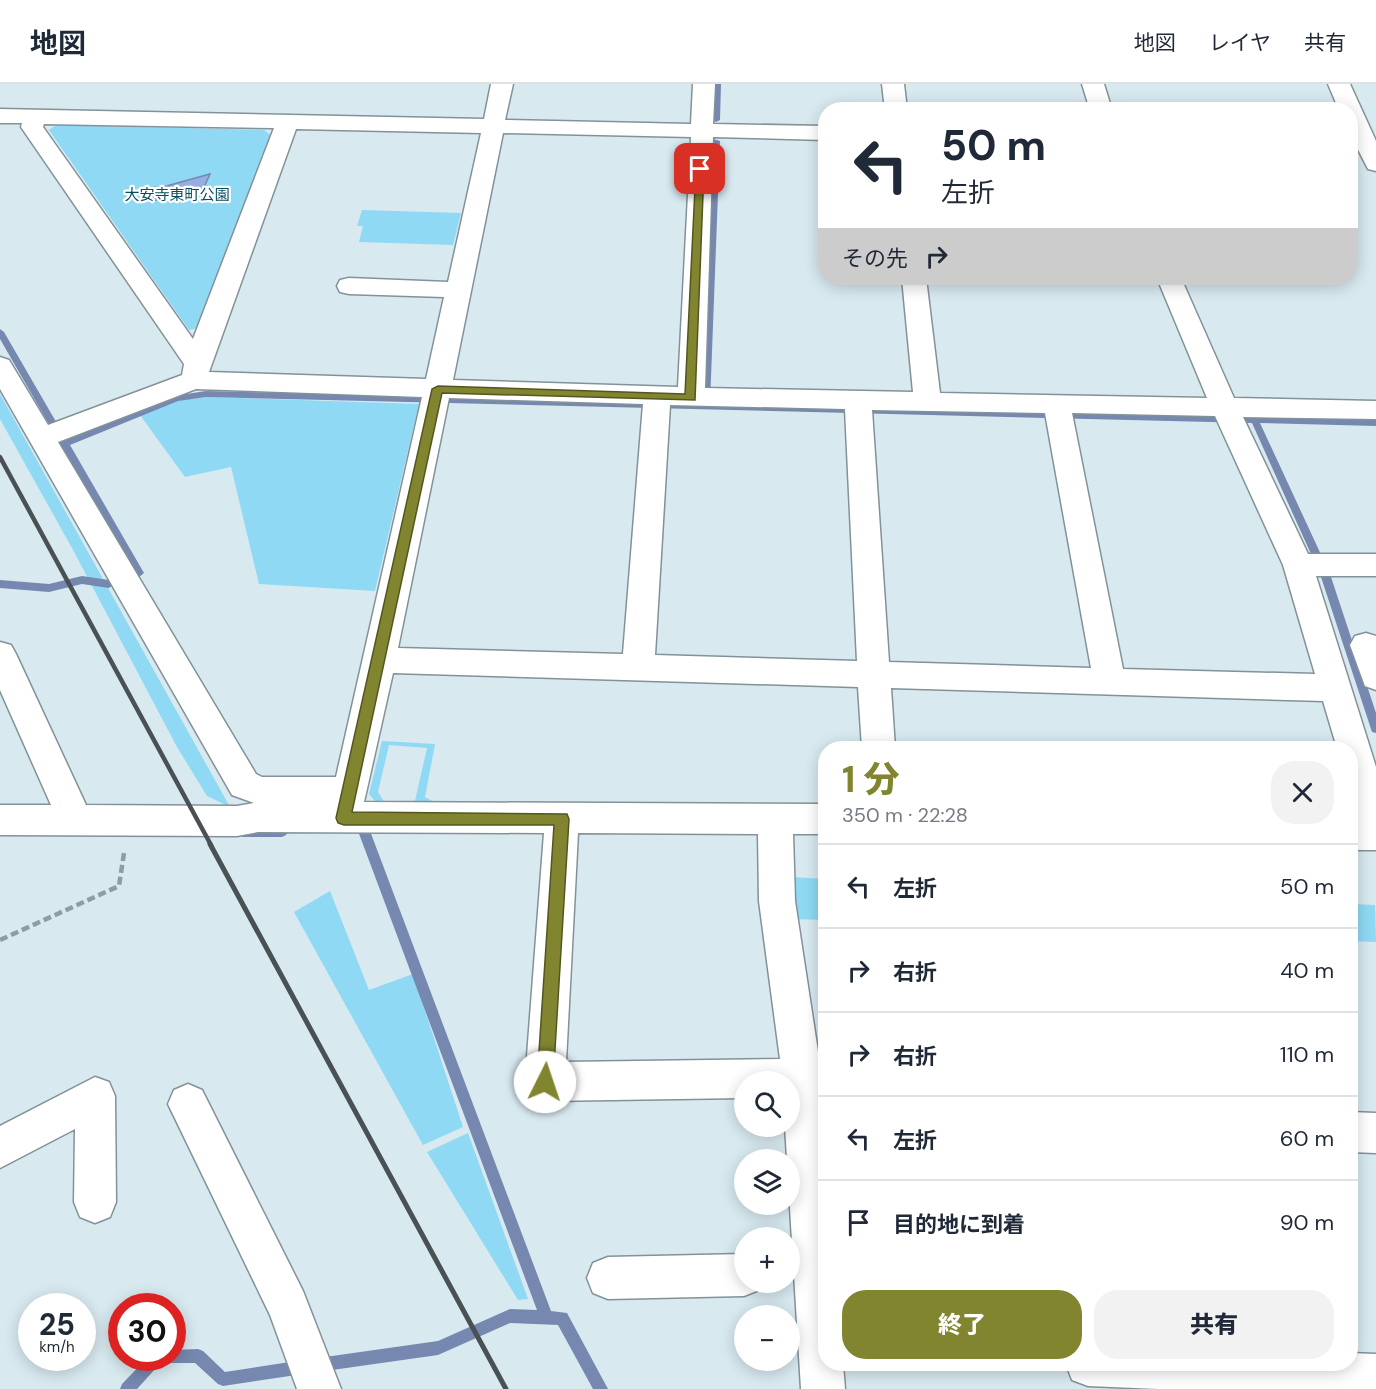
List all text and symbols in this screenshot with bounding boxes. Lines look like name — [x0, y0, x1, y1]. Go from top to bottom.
text: 地図 — [30, 25, 86, 62]
text: 地図 — [1134, 29, 1176, 57]
text: レイヤ — [1209, 29, 1271, 57]
text: 共有 — [1304, 29, 1346, 57]
text: 50 m — [941, 118, 1046, 173]
icon: left — [842, 126, 920, 204]
pin — [674, 143, 725, 194]
icon: arrive — [683, 152, 716, 185]
text: 左折 — [941, 175, 995, 210]
park label: 大安寺東町公園 — [124, 185, 230, 205]
icon: right — [920, 240, 953, 273]
text: その先 — [842, 244, 908, 273]
text: 1 分 — [842, 756, 900, 803]
button: close — [1271, 761, 1334, 824]
text: 350 m · 22:28 — [842, 802, 968, 828]
icon: left — [842, 870, 875, 903]
text: 50 m — [1280, 872, 1334, 901]
text: 左折 — [893, 874, 937, 903]
icon: right — [842, 954, 875, 987]
text: 40 m — [1280, 956, 1334, 985]
text: 右折 — [893, 958, 937, 987]
icon: right — [842, 1038, 875, 1071]
text: 110 m — [1280, 1040, 1334, 1069]
text: 右折 — [893, 1042, 937, 1071]
position arrow — [513, 1050, 577, 1114]
map controls — [734, 1071, 800, 1371]
button: search — [734, 1071, 800, 1137]
icon: left — [842, 1122, 875, 1155]
text: 60 m — [1280, 1124, 1334, 1153]
text: 左折 — [893, 1126, 937, 1155]
button: layers — [734, 1149, 800, 1215]
icon: arrive — [842, 1206, 875, 1239]
text: 90 m — [1280, 1208, 1334, 1237]
text: 目的地に到着 — [893, 1210, 1025, 1239]
button: + — [734, 1227, 800, 1293]
button: 終了 — [842, 1290, 1082, 1359]
button: 共有 — [1094, 1290, 1334, 1359]
speed limit sign: 30 — [108, 1293, 186, 1371]
text: 25 — [39, 1305, 75, 1344]
button: − — [734, 1305, 800, 1371]
text: km/h — [39, 1337, 75, 1357]

